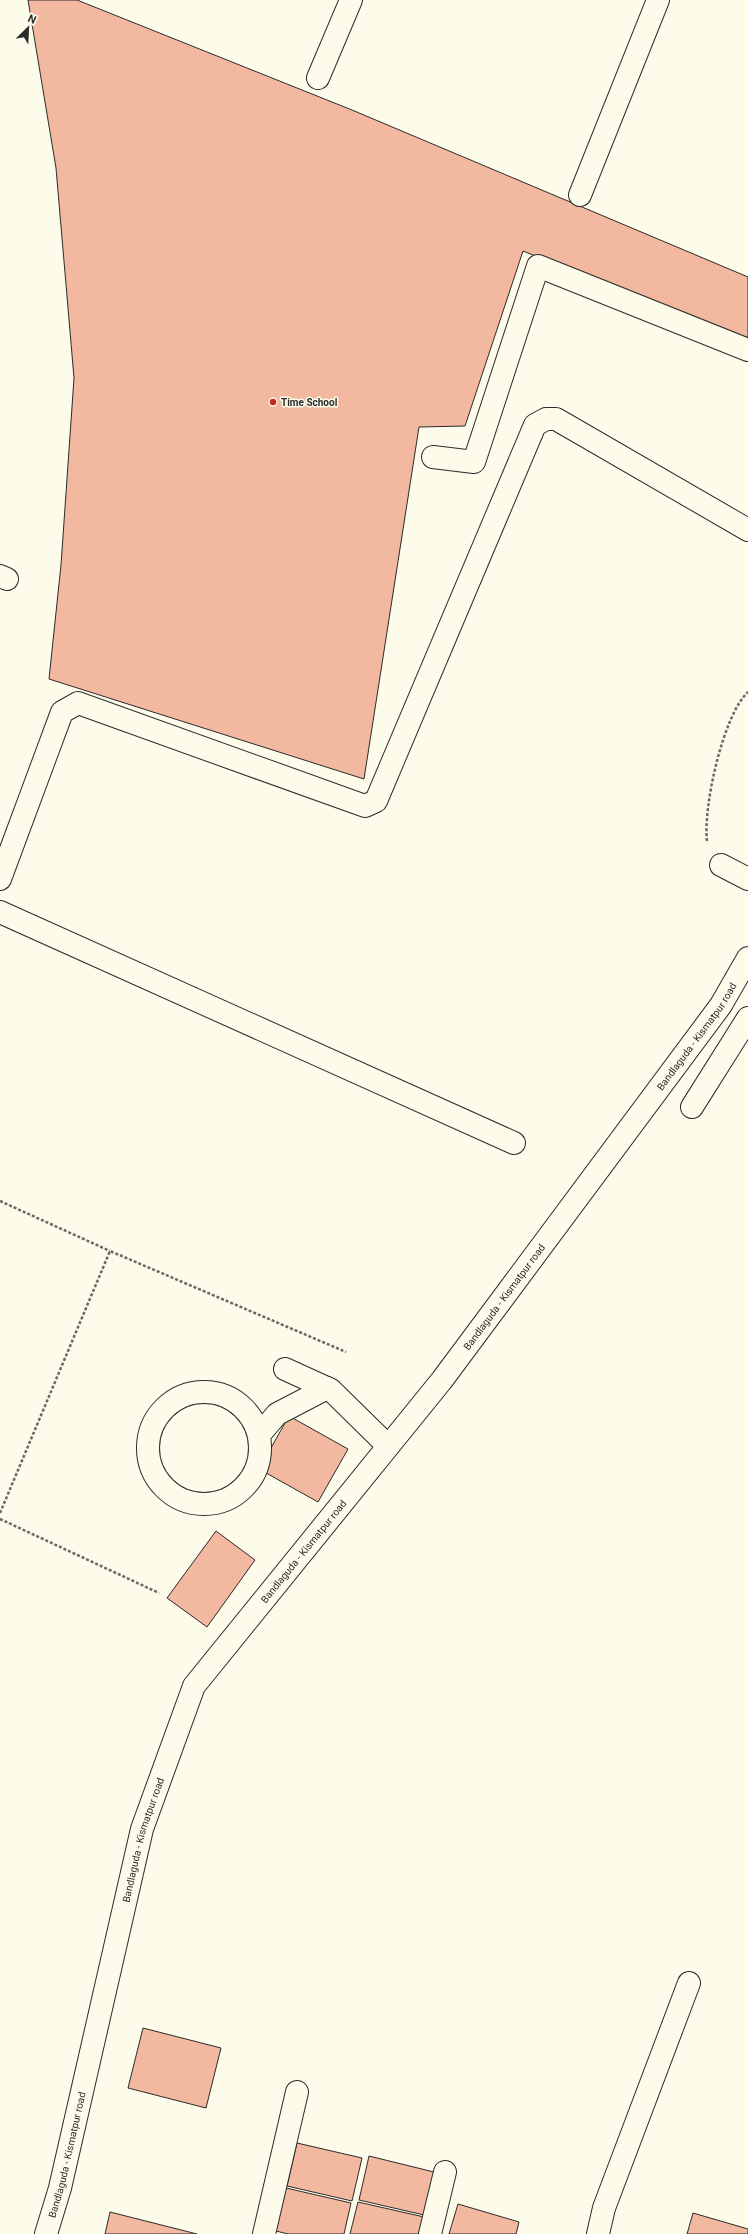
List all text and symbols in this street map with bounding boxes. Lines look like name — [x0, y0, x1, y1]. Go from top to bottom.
north arrow — [8, 8, 48, 48]
text: N — [26, 12, 38, 27]
marker: Time School — [268, 397, 278, 407]
place label: Time School — [281, 397, 338, 408]
street label: Bandlaguda - Kismatpur road — [655, 981, 739, 1092]
street label: Bandlaguda - Kismatpur road — [461, 1242, 547, 1352]
street label: Bandlaguda - Kismatpur road — [259, 1498, 349, 1605]
street label: Bandlaguda - Kismatpur road — [120, 1776, 166, 1903]
street label: Bandlaguda - Kismatpur road — [46, 2091, 88, 2219]

